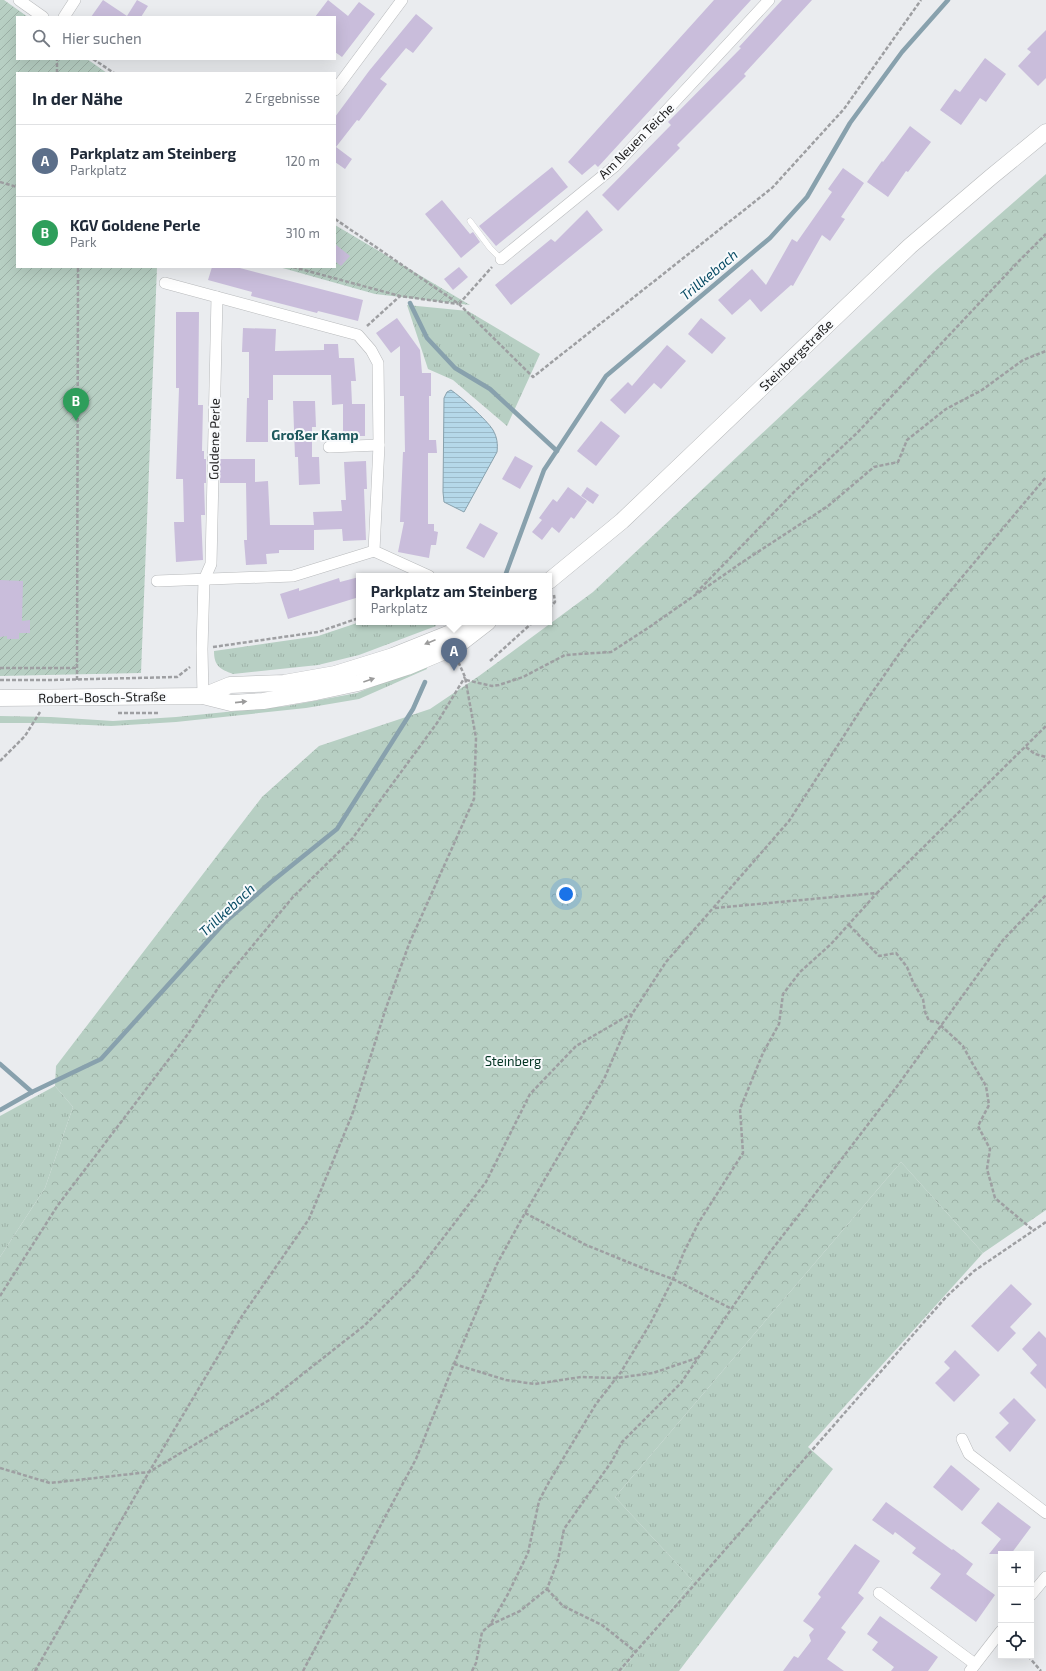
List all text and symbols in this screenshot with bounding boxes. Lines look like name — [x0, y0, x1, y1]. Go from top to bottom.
search box — [16, 16, 336, 60]
icon: search — [30, 27, 52, 49]
text: Hier suchen — [62, 29, 142, 47]
text: In der Nähe — [32, 88, 123, 108]
text: 2 Ergebnisse — [245, 90, 320, 106]
street label: Am Neuen Teiche — [595, 100, 677, 182]
text: Parkplatz am Steinberg — [70, 144, 236, 162]
text: A — [41, 153, 49, 169]
text: 120 m — [285, 153, 320, 169]
text: Parkplatz — [70, 162, 127, 178]
text: KGV Goldene Perle — [70, 216, 200, 234]
text: B — [41, 225, 49, 241]
text: 310 m — [285, 225, 320, 241]
text: Park — [70, 234, 97, 250]
water label: Trillkebach — [676, 246, 741, 304]
street label: Steinbergstraße — [756, 316, 836, 394]
pin: B — [63, 388, 89, 421]
street label: Goldene Perle — [205, 398, 223, 480]
district label: Großer Kamp — [271, 426, 359, 443]
popup — [356, 573, 552, 625]
text: Parkplatz am Steinberg — [371, 582, 537, 600]
text: Parkplatz — [371, 600, 428, 616]
pin: A — [441, 638, 467, 671]
one-way arrow — [423, 639, 435, 645]
one-way arrow — [363, 676, 375, 682]
street label: Robert-Bosch-Straße — [38, 688, 166, 706]
one-way arrow — [235, 699, 247, 706]
water label: Trillkebach — [195, 880, 258, 940]
your location — [556, 884, 576, 904]
park label: Steinberg — [485, 1053, 541, 1069]
map controls — [998, 1551, 1034, 1659]
button: + — [998, 1551, 1034, 1587]
button: − — [998, 1587, 1034, 1623]
button: locate — [998, 1623, 1034, 1659]

